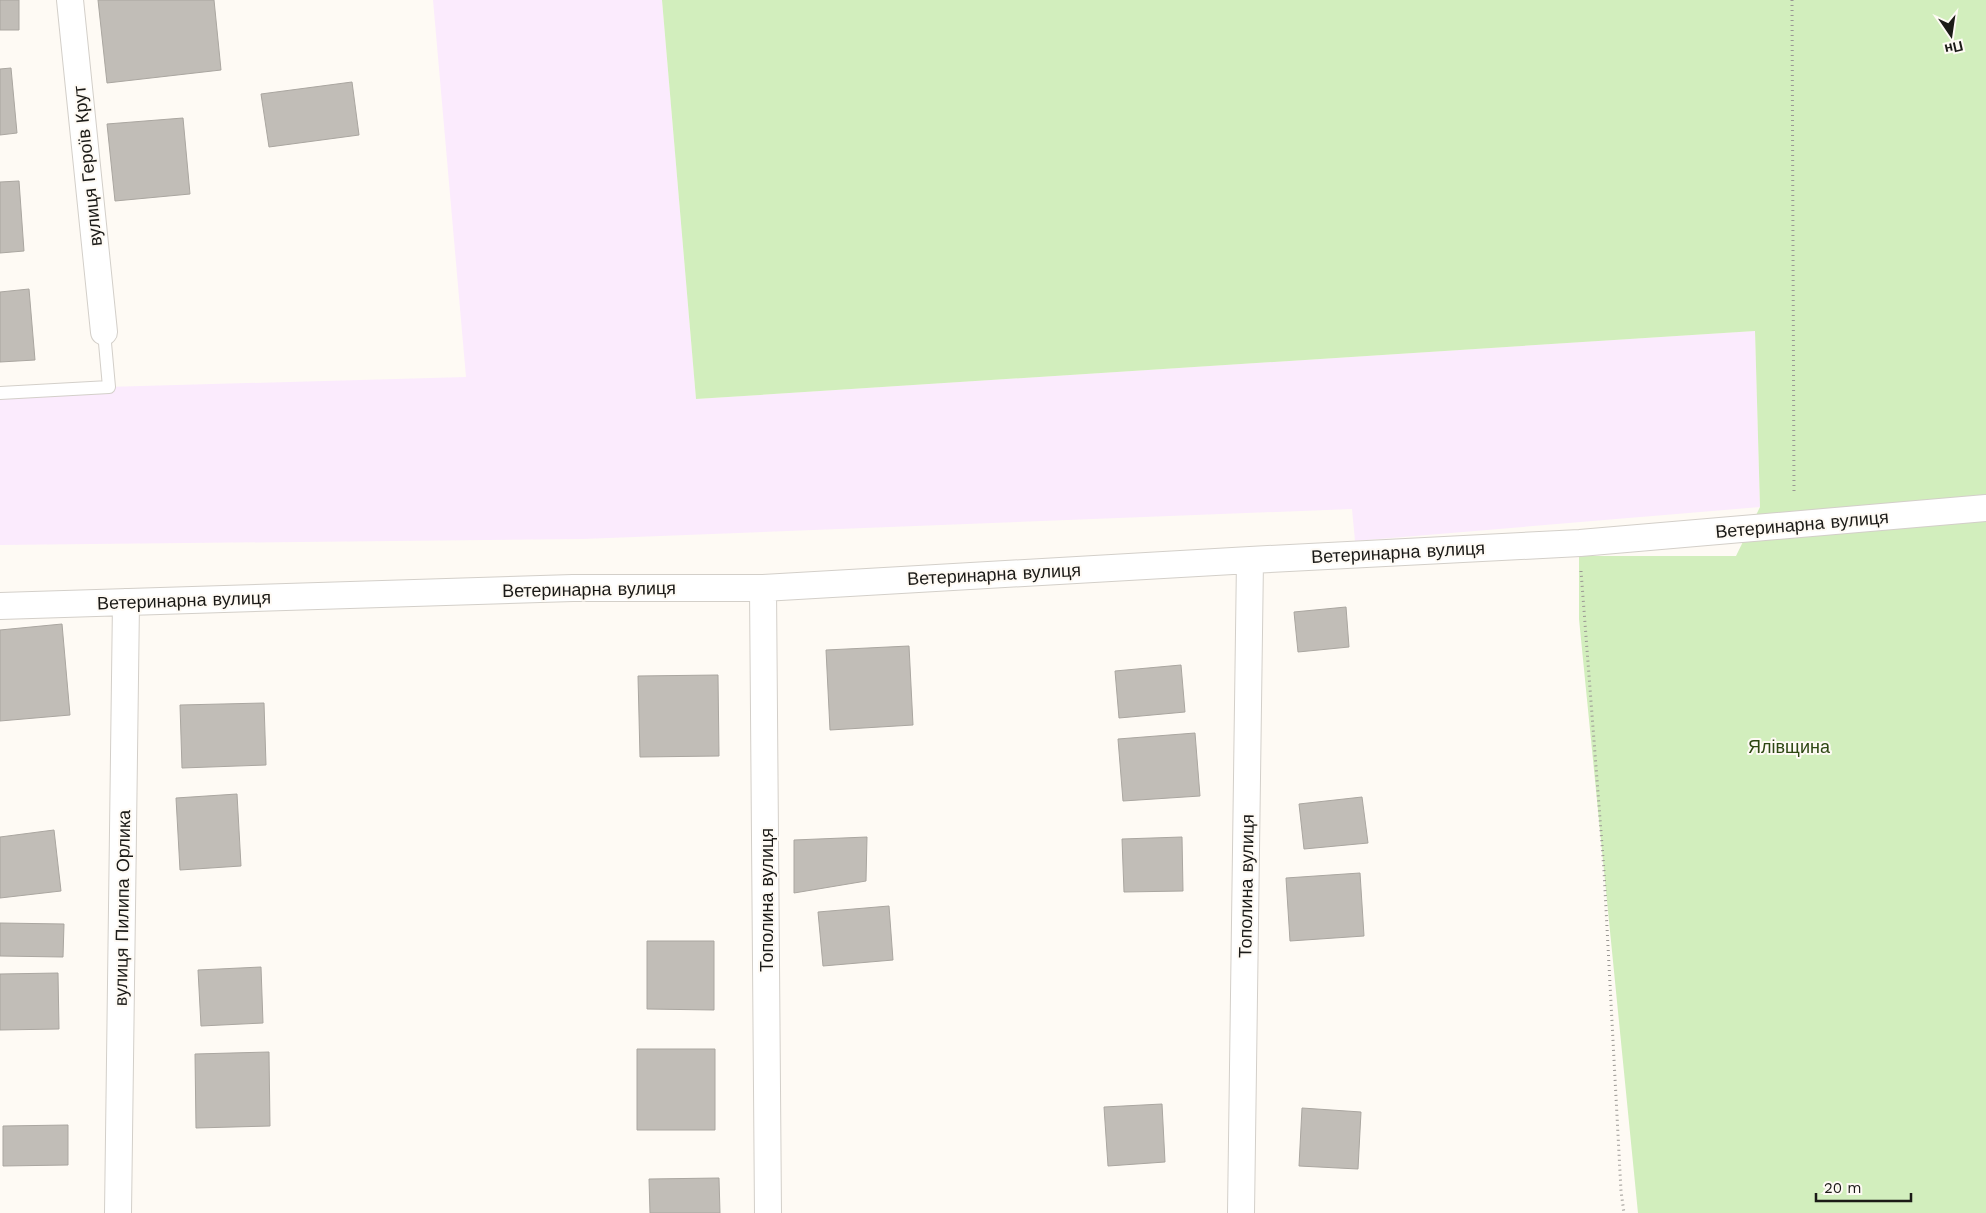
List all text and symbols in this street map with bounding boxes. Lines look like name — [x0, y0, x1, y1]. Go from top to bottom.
north arrow — [1926, 10, 1976, 60]
text: Пн — [1943, 38, 1965, 58]
street label: вулиця Героїв Крут — [68, 85, 106, 247]
street label: Ветеринарна вулиця — [1714, 506, 1890, 542]
street label: Ветеринарна вулиця — [1311, 537, 1485, 567]
street label: Ветеринарна вулиця — [907, 559, 1081, 589]
street label: Ветеринарна вулиця — [502, 577, 676, 601]
street label: Ветеринарна вулиця — [97, 586, 271, 614]
park label: Ялівщина — [1748, 736, 1831, 757]
street label: вулиця Пилипа Орлика — [110, 809, 134, 1006]
street label: Тополина вулиця — [1234, 814, 1258, 958]
street label: Тополина вулиця — [756, 828, 777, 972]
scale bar — [1816, 1170, 1911, 1202]
text: 20 m — [1824, 1179, 1862, 1197]

